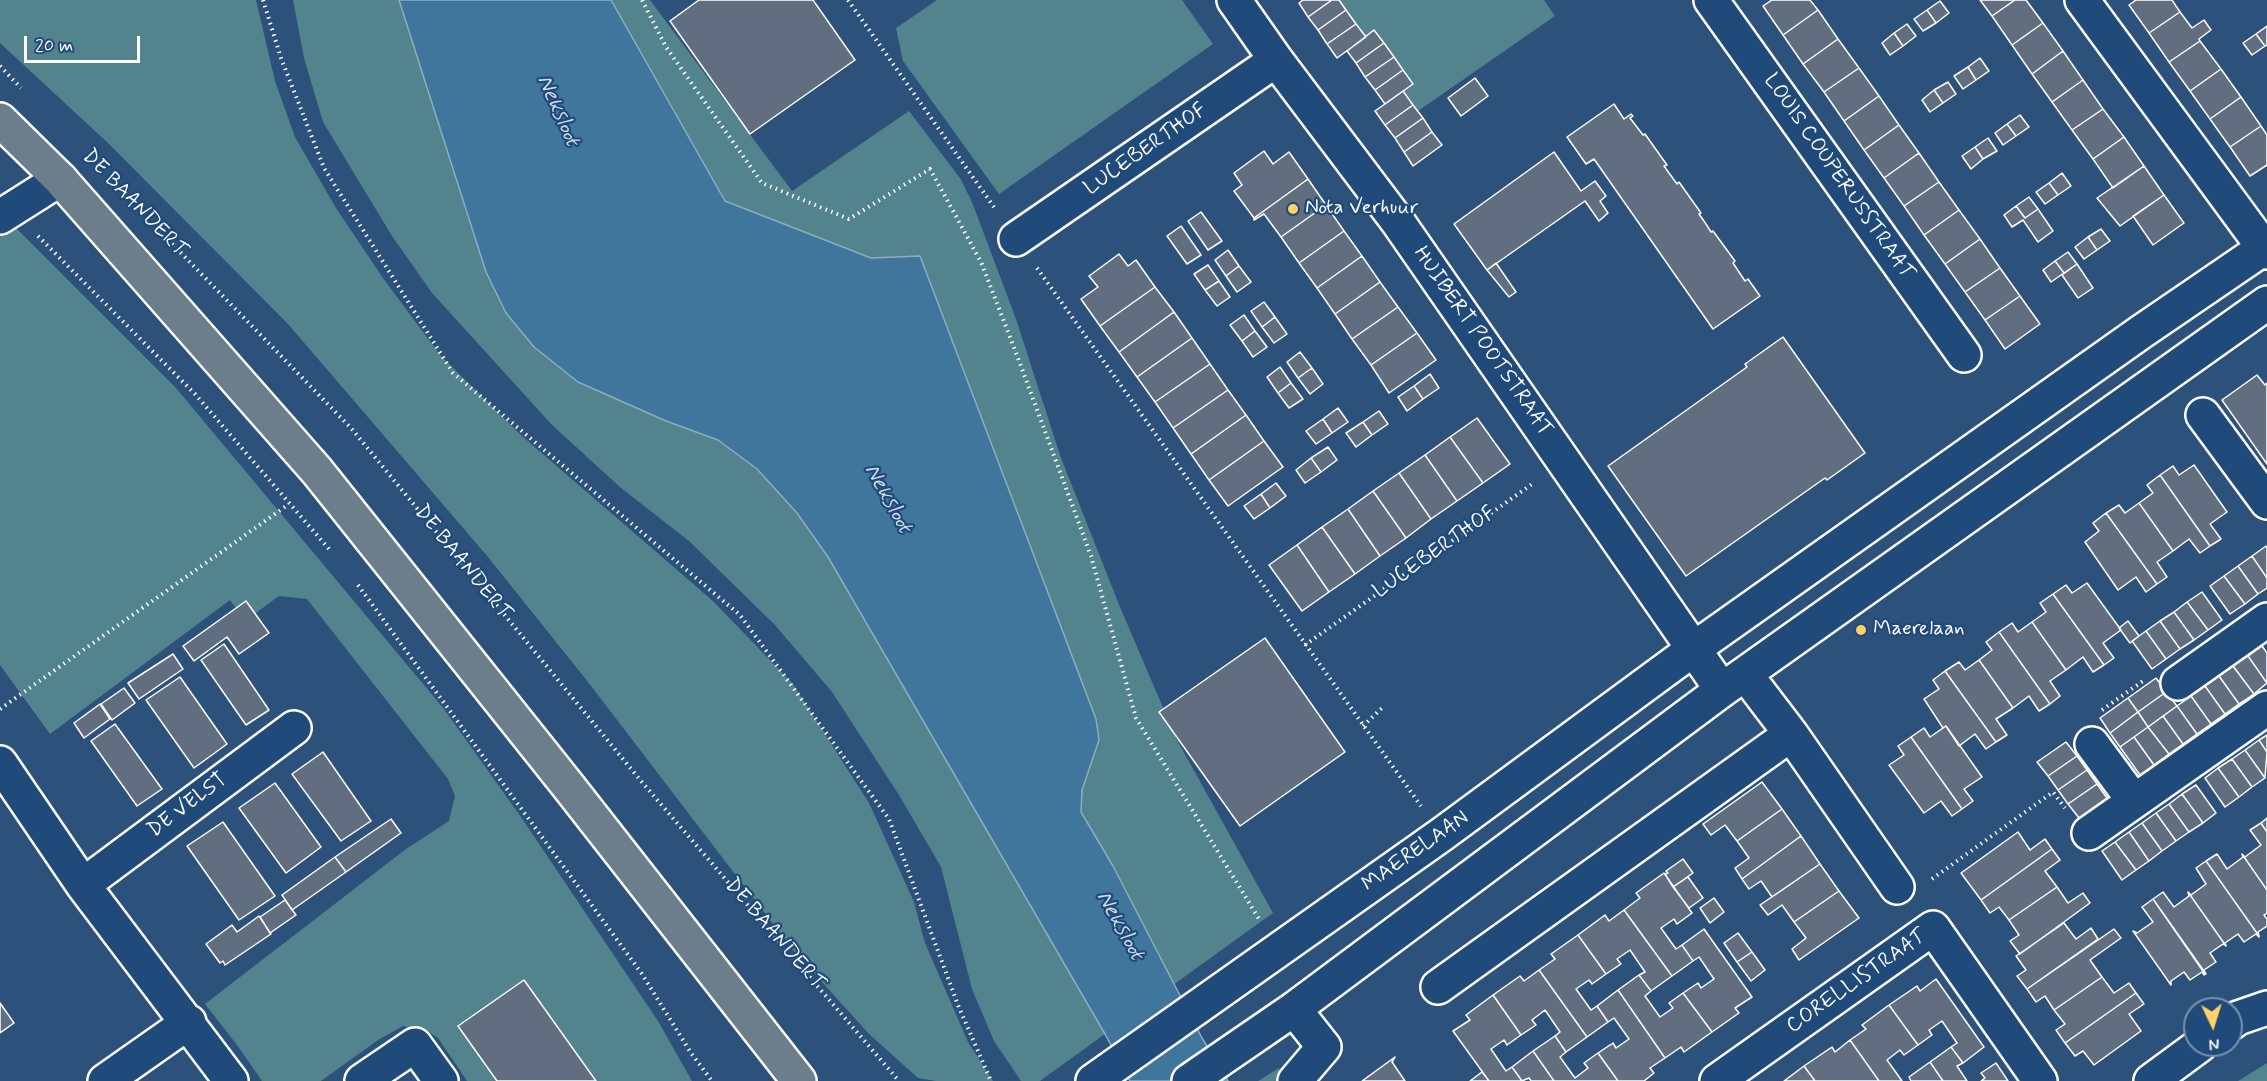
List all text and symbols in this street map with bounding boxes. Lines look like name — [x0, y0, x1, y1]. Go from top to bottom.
scale bar — [27, 24, 142, 62]
text: 20 m — [35, 34, 73, 58]
street label: LOUIS COUPERUSSTRAAT — [1757, 69, 1919, 285]
water label: Neksloot — [530, 71, 584, 151]
street label: LUCEBERTHOF — [1080, 98, 1212, 202]
street label: DE BAANDERT — [76, 145, 192, 263]
place label: Nota Verhuur — [1305, 196, 1419, 222]
marker: Nota Verhuur — [1286, 202, 1300, 216]
street label: HUIBERT POOTSTRAAT — [1407, 242, 1557, 442]
water label: Neksloot — [857, 460, 917, 538]
street label: DE BAANDERT — [408, 500, 516, 626]
street label: LUCEBERTHOF — [1369, 501, 1501, 605]
place label: Maerelaan — [1873, 617, 1965, 643]
marker: Maerelaan — [1854, 623, 1868, 637]
street label: DE VELST — [143, 768, 233, 844]
street label: MAERELAAN — [1358, 806, 1474, 898]
street label: DE BAANDERT — [718, 873, 830, 997]
water label: Neksloot — [1089, 887, 1149, 965]
street label: CORELLISTRAAT — [1782, 924, 1932, 1040]
north arrow — [2183, 997, 2243, 1057]
text: N — [2208, 1033, 2220, 1054]

